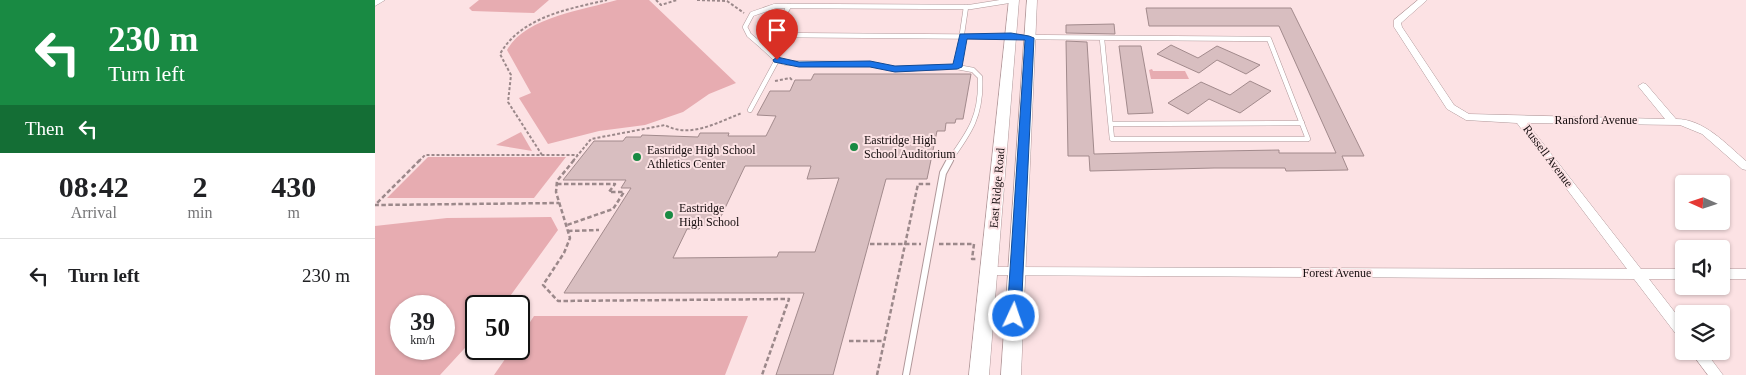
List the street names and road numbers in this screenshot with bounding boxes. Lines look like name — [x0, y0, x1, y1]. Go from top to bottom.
street label: Ransford Avenue — [1555, 113, 1637, 127]
street label: Russell Avenue — [1520, 122, 1576, 190]
street label: East Ridge Road — [987, 147, 1007, 229]
street label: Forest Avenue — [1303, 266, 1371, 280]

